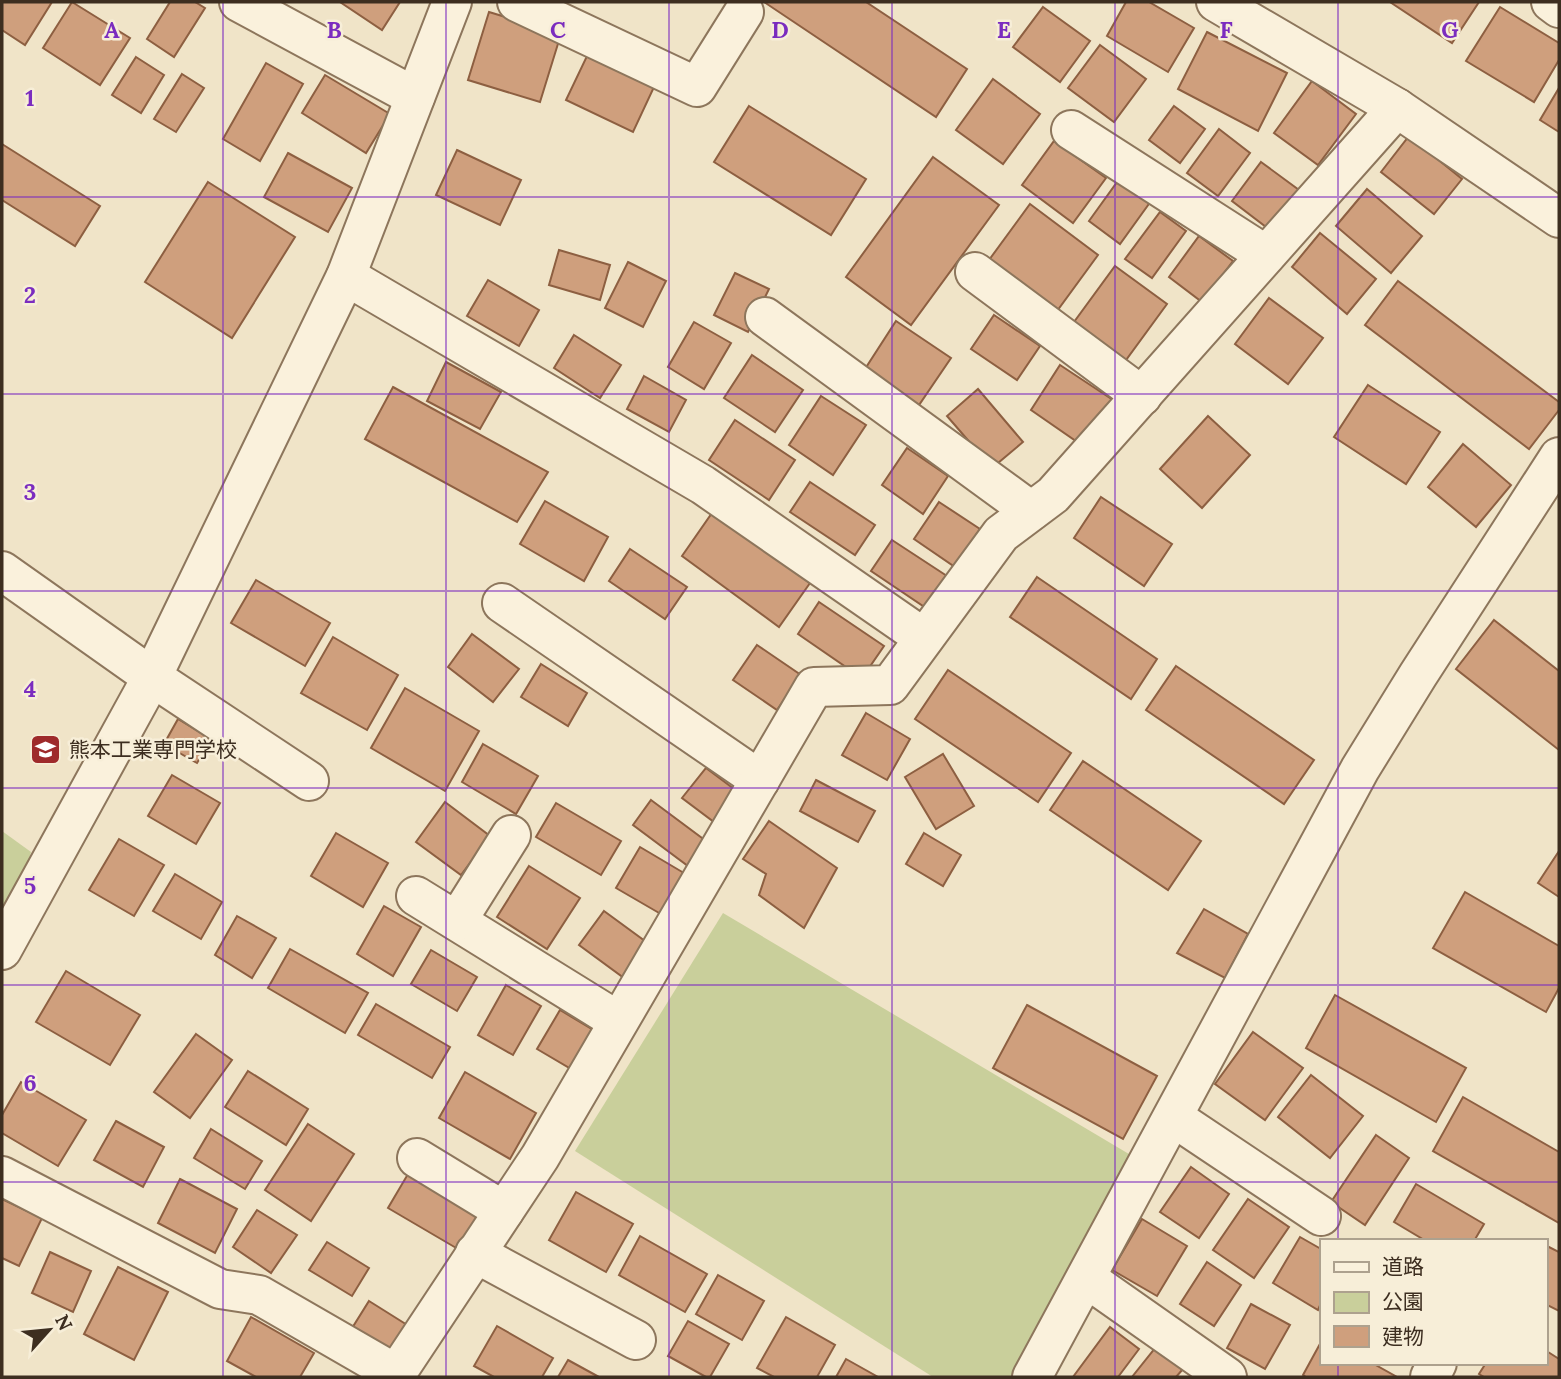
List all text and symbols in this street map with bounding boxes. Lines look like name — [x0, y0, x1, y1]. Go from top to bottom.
text: A — [104, 15, 120, 44]
text: B — [326, 15, 342, 44]
text: C — [550, 15, 566, 44]
text: D — [771, 15, 789, 44]
text: E — [997, 15, 1011, 44]
text: F — [1219, 15, 1233, 44]
text: G — [1441, 15, 1459, 44]
text: 1 — [25, 83, 35, 112]
text: 2 — [24, 280, 36, 309]
text: 3 — [24, 477, 36, 506]
text: 4 — [24, 674, 36, 703]
school or university icon: 熊本工業専門学校 — [29, 733, 63, 767]
place label: 熊本工業専門学校 — [69, 736, 237, 763]
text: 5 — [24, 871, 36, 900]
text: 6 — [23, 1068, 37, 1097]
legend — [1320, 1239, 1547, 1365]
text: 道路 — [1382, 1253, 1424, 1280]
text: 公園 — [1382, 1288, 1424, 1315]
north arrow — [14, 1295, 84, 1365]
text: N — [50, 1310, 78, 1335]
text: 建物 — [1382, 1323, 1424, 1350]

